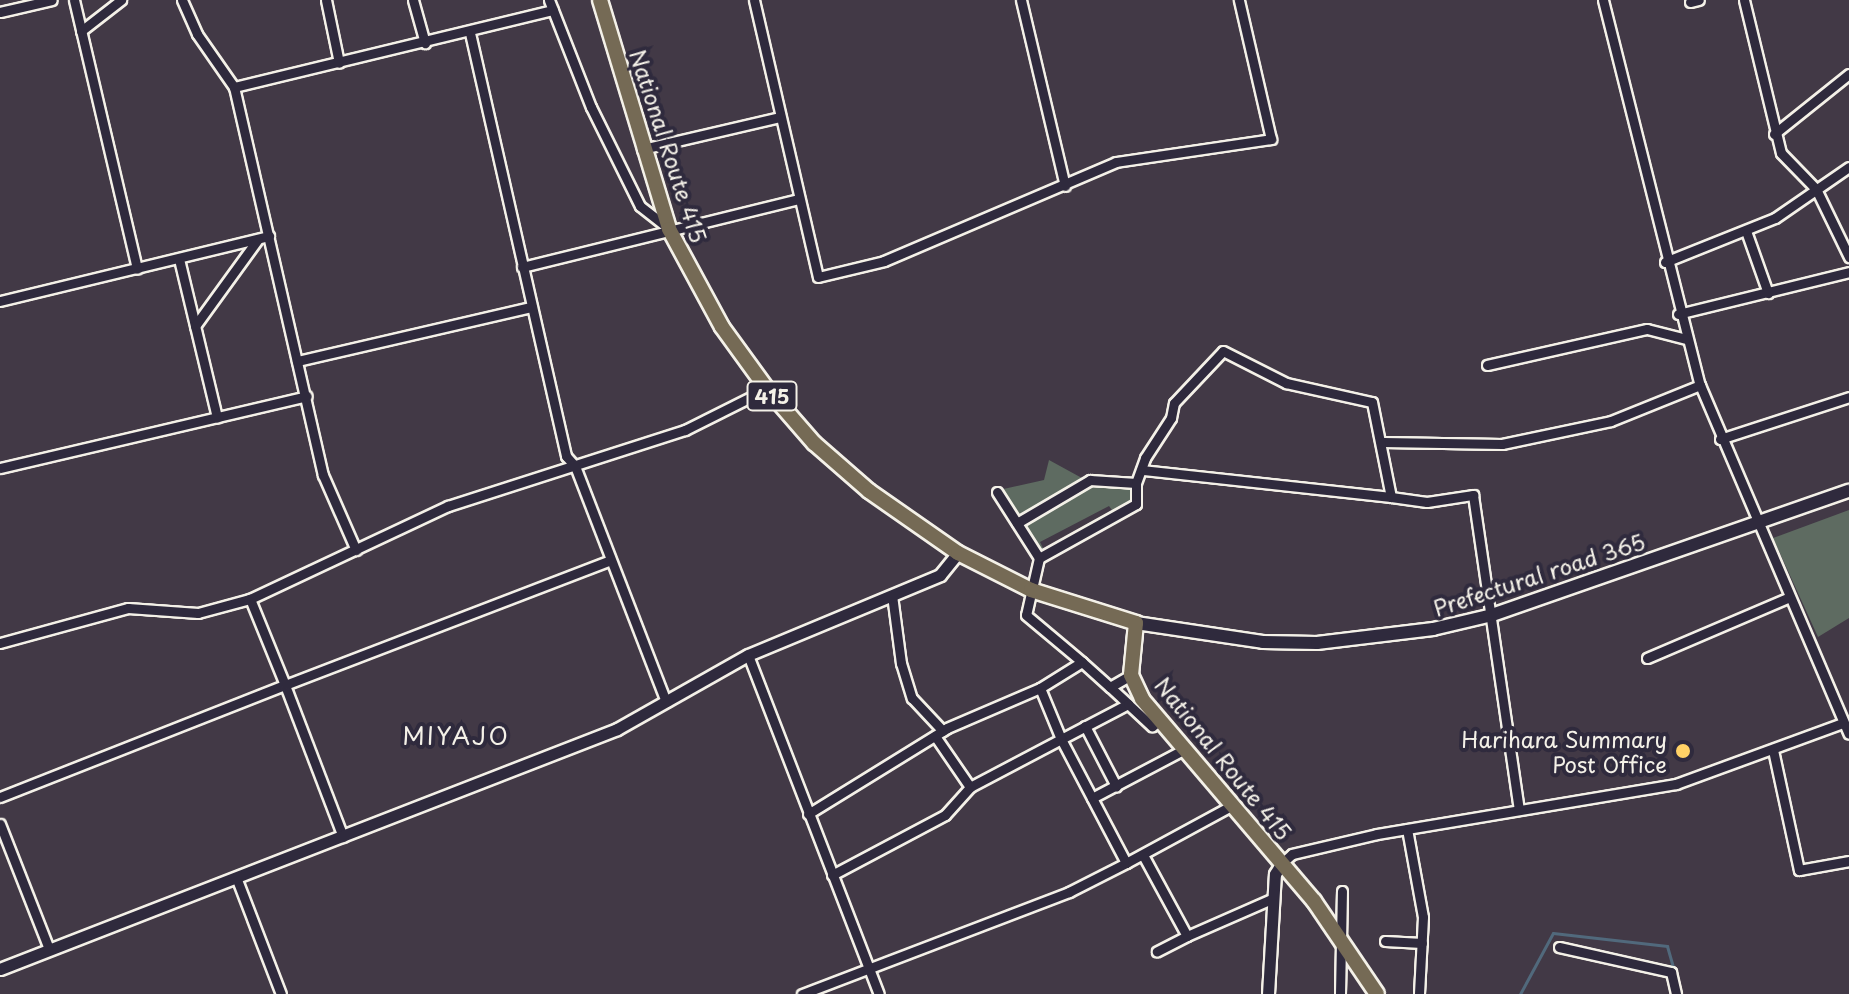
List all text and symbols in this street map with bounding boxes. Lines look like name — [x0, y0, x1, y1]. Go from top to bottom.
street label: National Route 415 — [625, 46, 713, 246]
road number: 415 — [746, 380, 798, 412]
street label: Prefectural road 365 — [1430, 527, 1648, 621]
street label: National Route 415 — [1150, 671, 1298, 845]
district label: MIYAJO — [403, 722, 509, 750]
place label: Harihara Summary Post Office — [1461, 725, 1667, 776]
marker: Harihara Summary Post Office — [1674, 742, 1692, 760]

